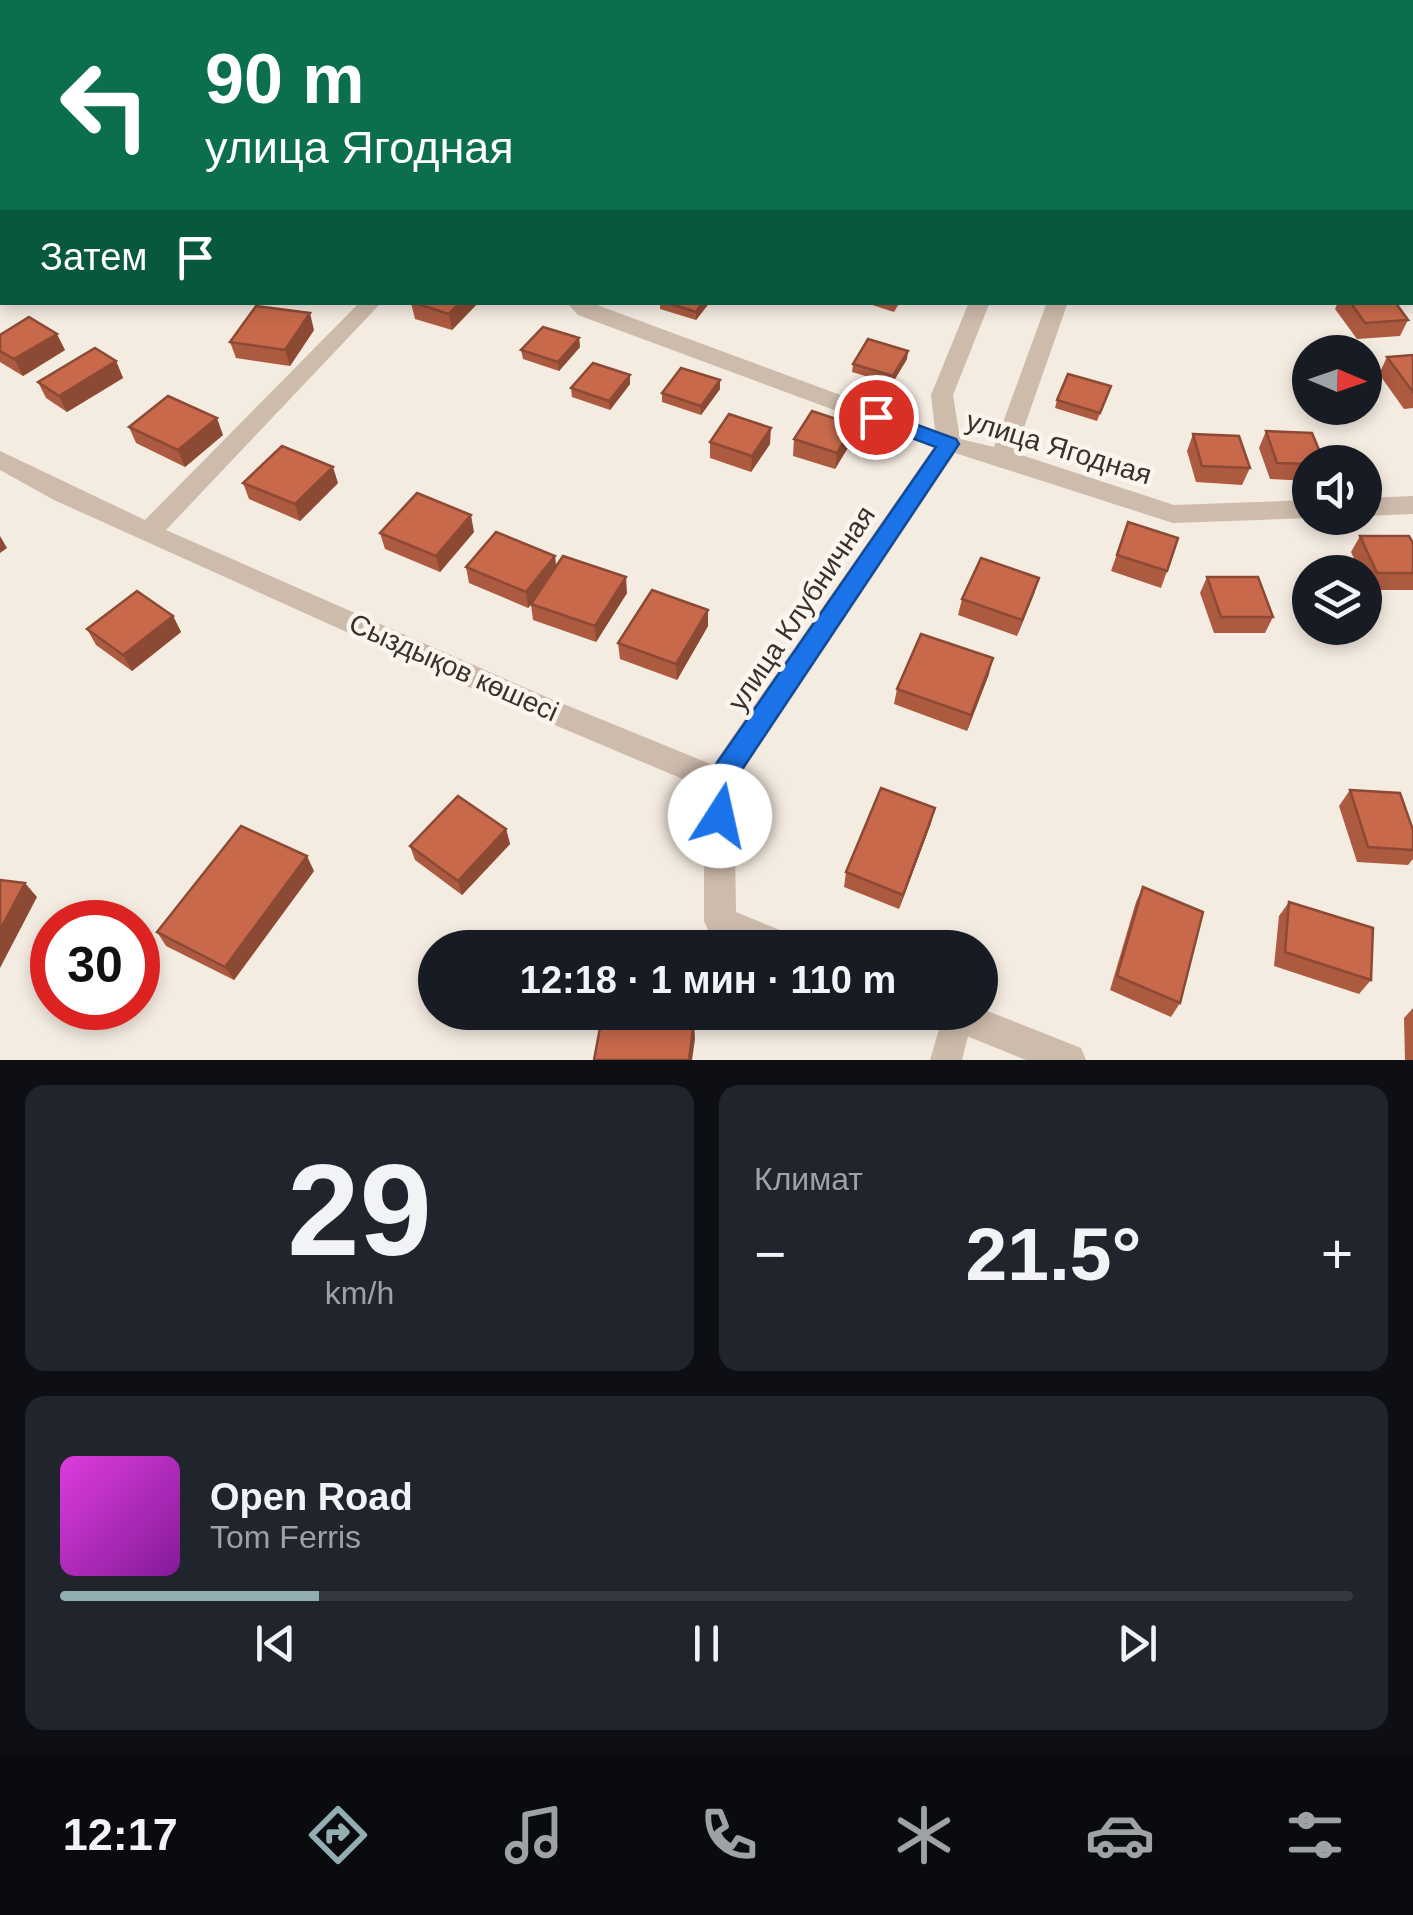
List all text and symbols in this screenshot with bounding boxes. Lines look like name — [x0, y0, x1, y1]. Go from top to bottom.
icon: left — [40, 40, 170, 170]
text: 90 m — [205, 40, 365, 118]
text: улица Ягодная — [205, 122, 514, 173]
icon: arrive — [168, 230, 223, 285]
text: Затем — [40, 236, 148, 278]
north arrow — [1292, 335, 1382, 425]
map controls — [1292, 335, 1382, 645]
pin — [834, 375, 919, 460]
icon: arrive — [849, 390, 904, 445]
street label: улица Ягодная — [962, 405, 1155, 490]
button: sound — [1292, 445, 1382, 535]
street label: улица Клубничная — [722, 500, 881, 716]
button: layers — [1292, 555, 1382, 645]
street label: Сыздықов көшесі — [344, 607, 563, 727]
position arrow — [668, 764, 772, 868]
speed limit sign: 30 — [30, 900, 160, 1030]
text: 12:18 · 1 мин · 110 m — [520, 959, 896, 1001]
text: 29 — [287, 1137, 432, 1283]
text: Климат — [754, 1161, 863, 1197]
text: 21.5° — [966, 1212, 1141, 1296]
text: − — [754, 1223, 786, 1285]
text: + — [1321, 1223, 1353, 1285]
text: km/h — [325, 1275, 394, 1311]
text: Open Road — [210, 1476, 413, 1518]
text: Tom Ferris — [210, 1519, 361, 1555]
icon: previous — [248, 1616, 303, 1671]
icon: pause — [679, 1616, 734, 1671]
icon: next — [1110, 1616, 1165, 1671]
icon: directions — [303, 1800, 373, 1870]
icon: music — [499, 1800, 569, 1870]
icon: phone — [694, 1800, 764, 1870]
icon: climate — [889, 1800, 959, 1870]
icon: car — [1085, 1800, 1155, 1870]
icon: filters — [1280, 1800, 1350, 1870]
text: 12:17 — [63, 1809, 178, 1860]

